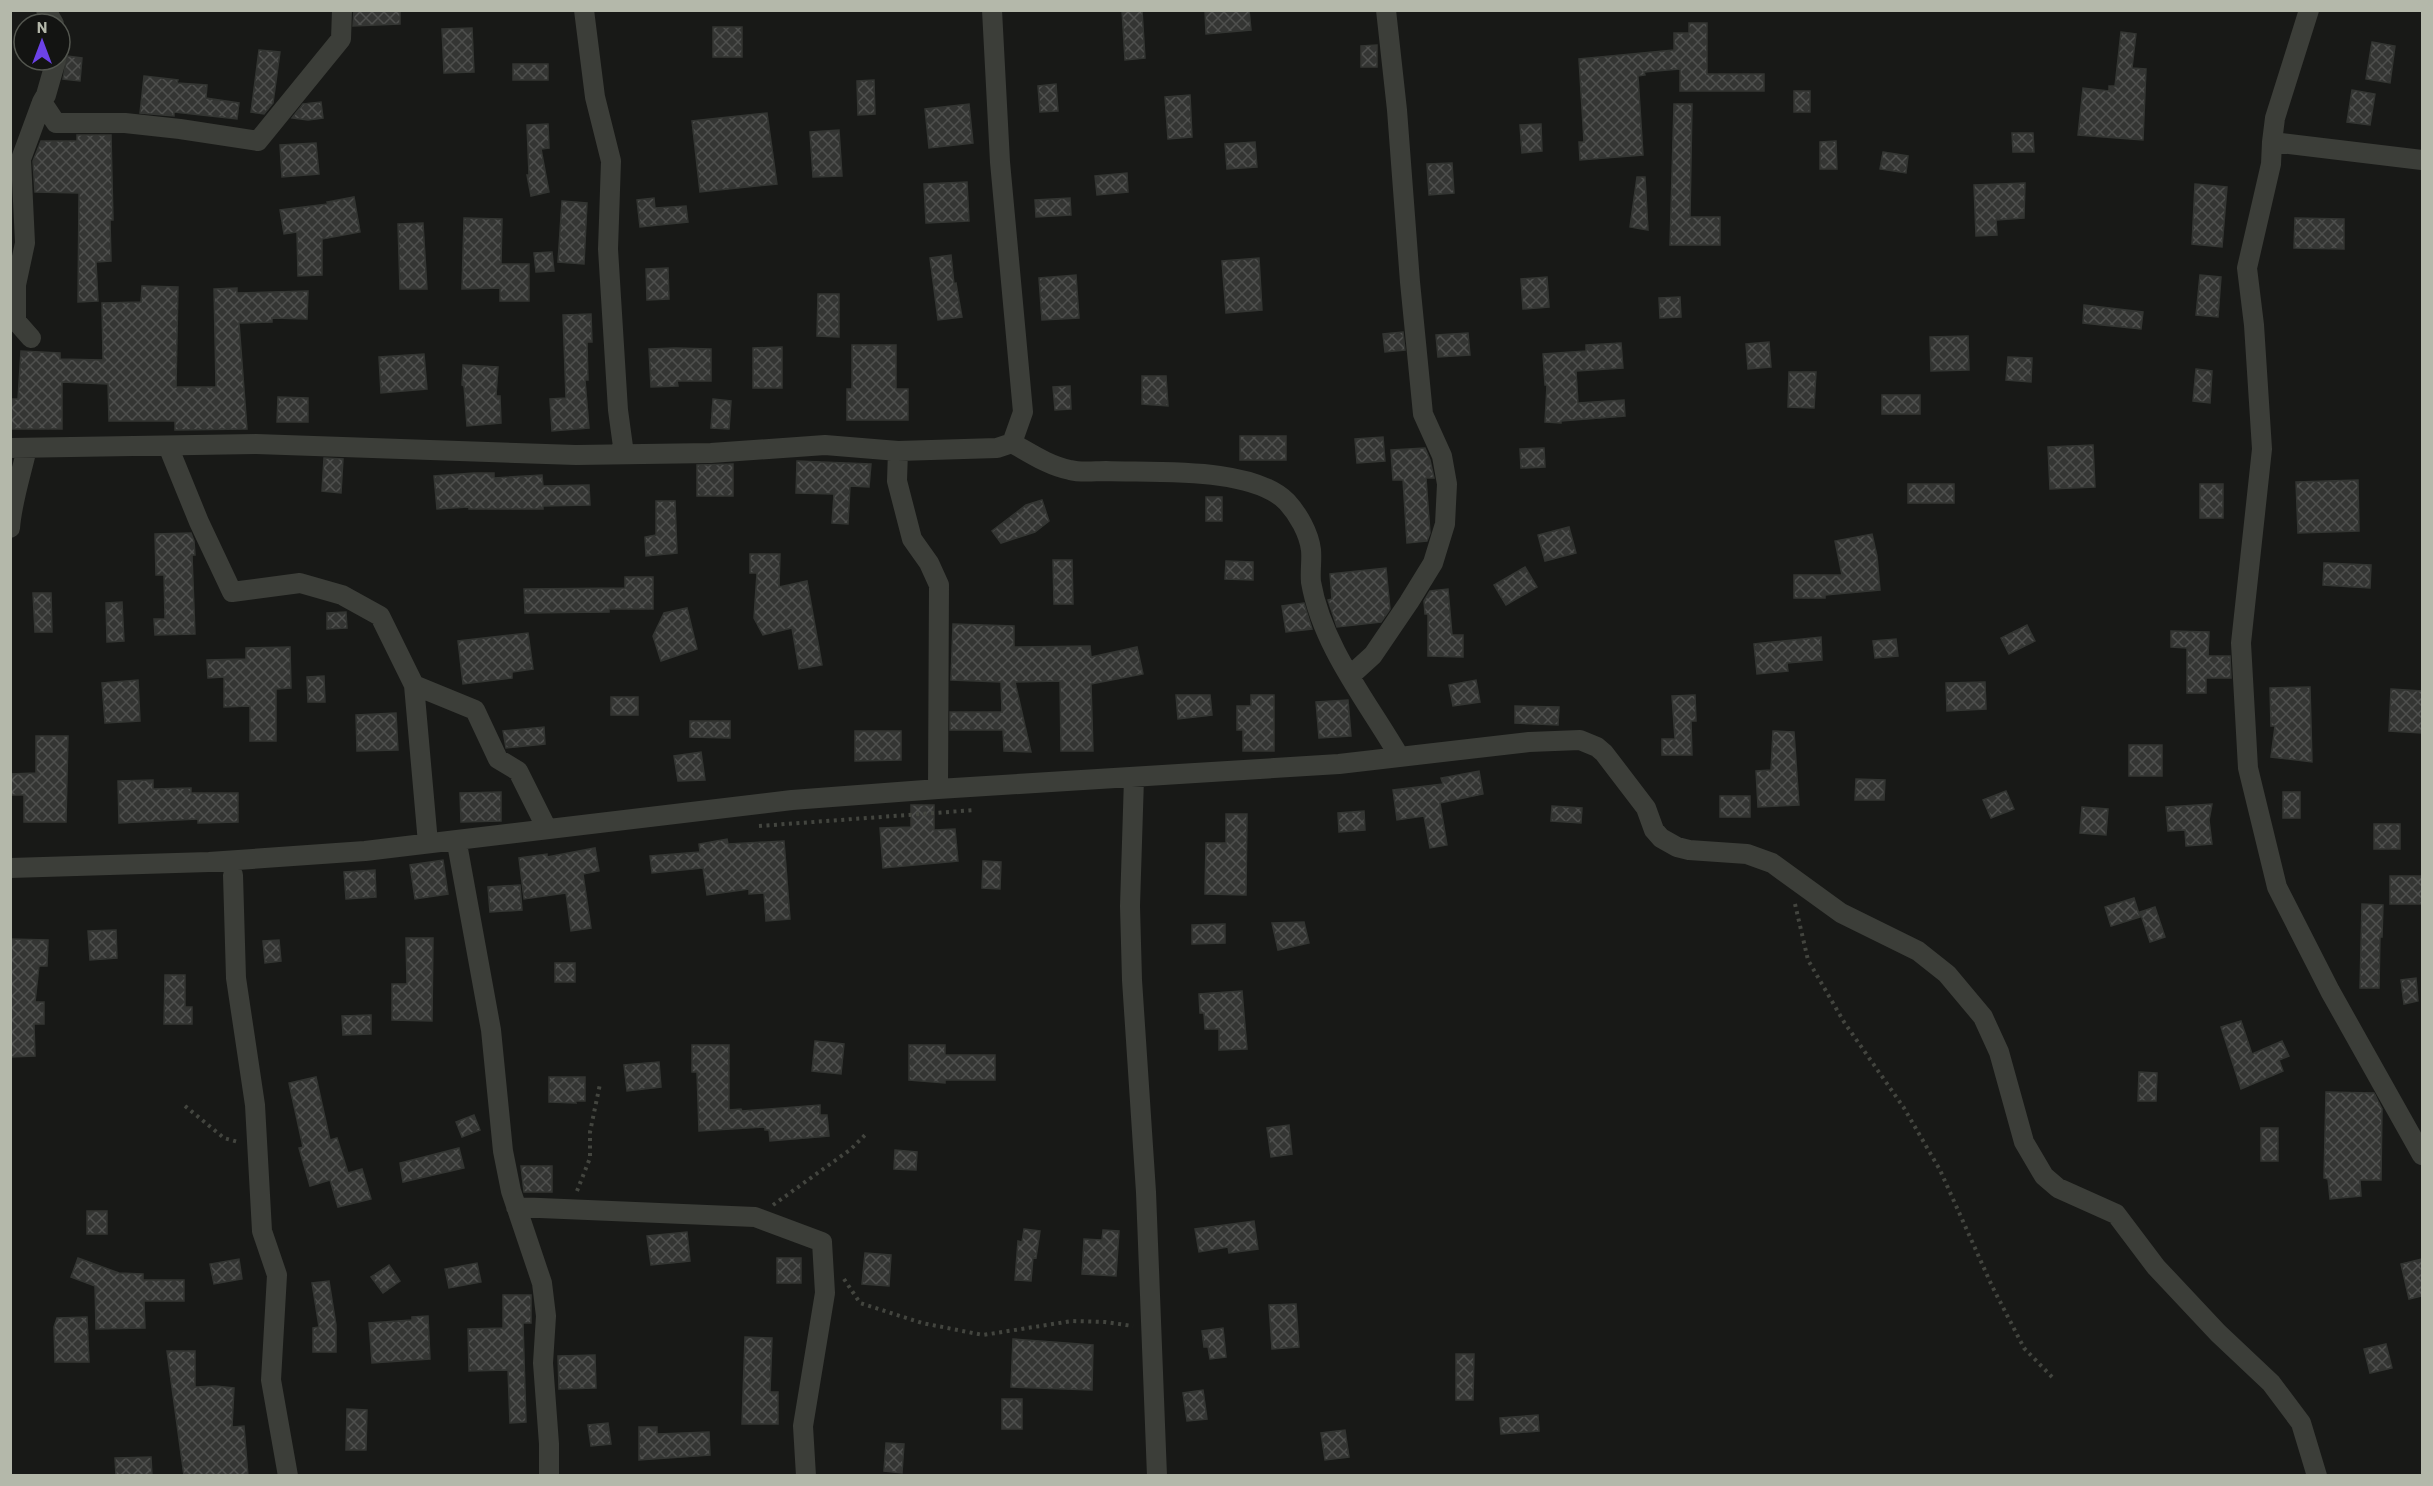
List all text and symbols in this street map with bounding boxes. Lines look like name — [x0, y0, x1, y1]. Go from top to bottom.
north arrow — [12, 12, 72, 72]
text: N — [37, 17, 47, 36]

